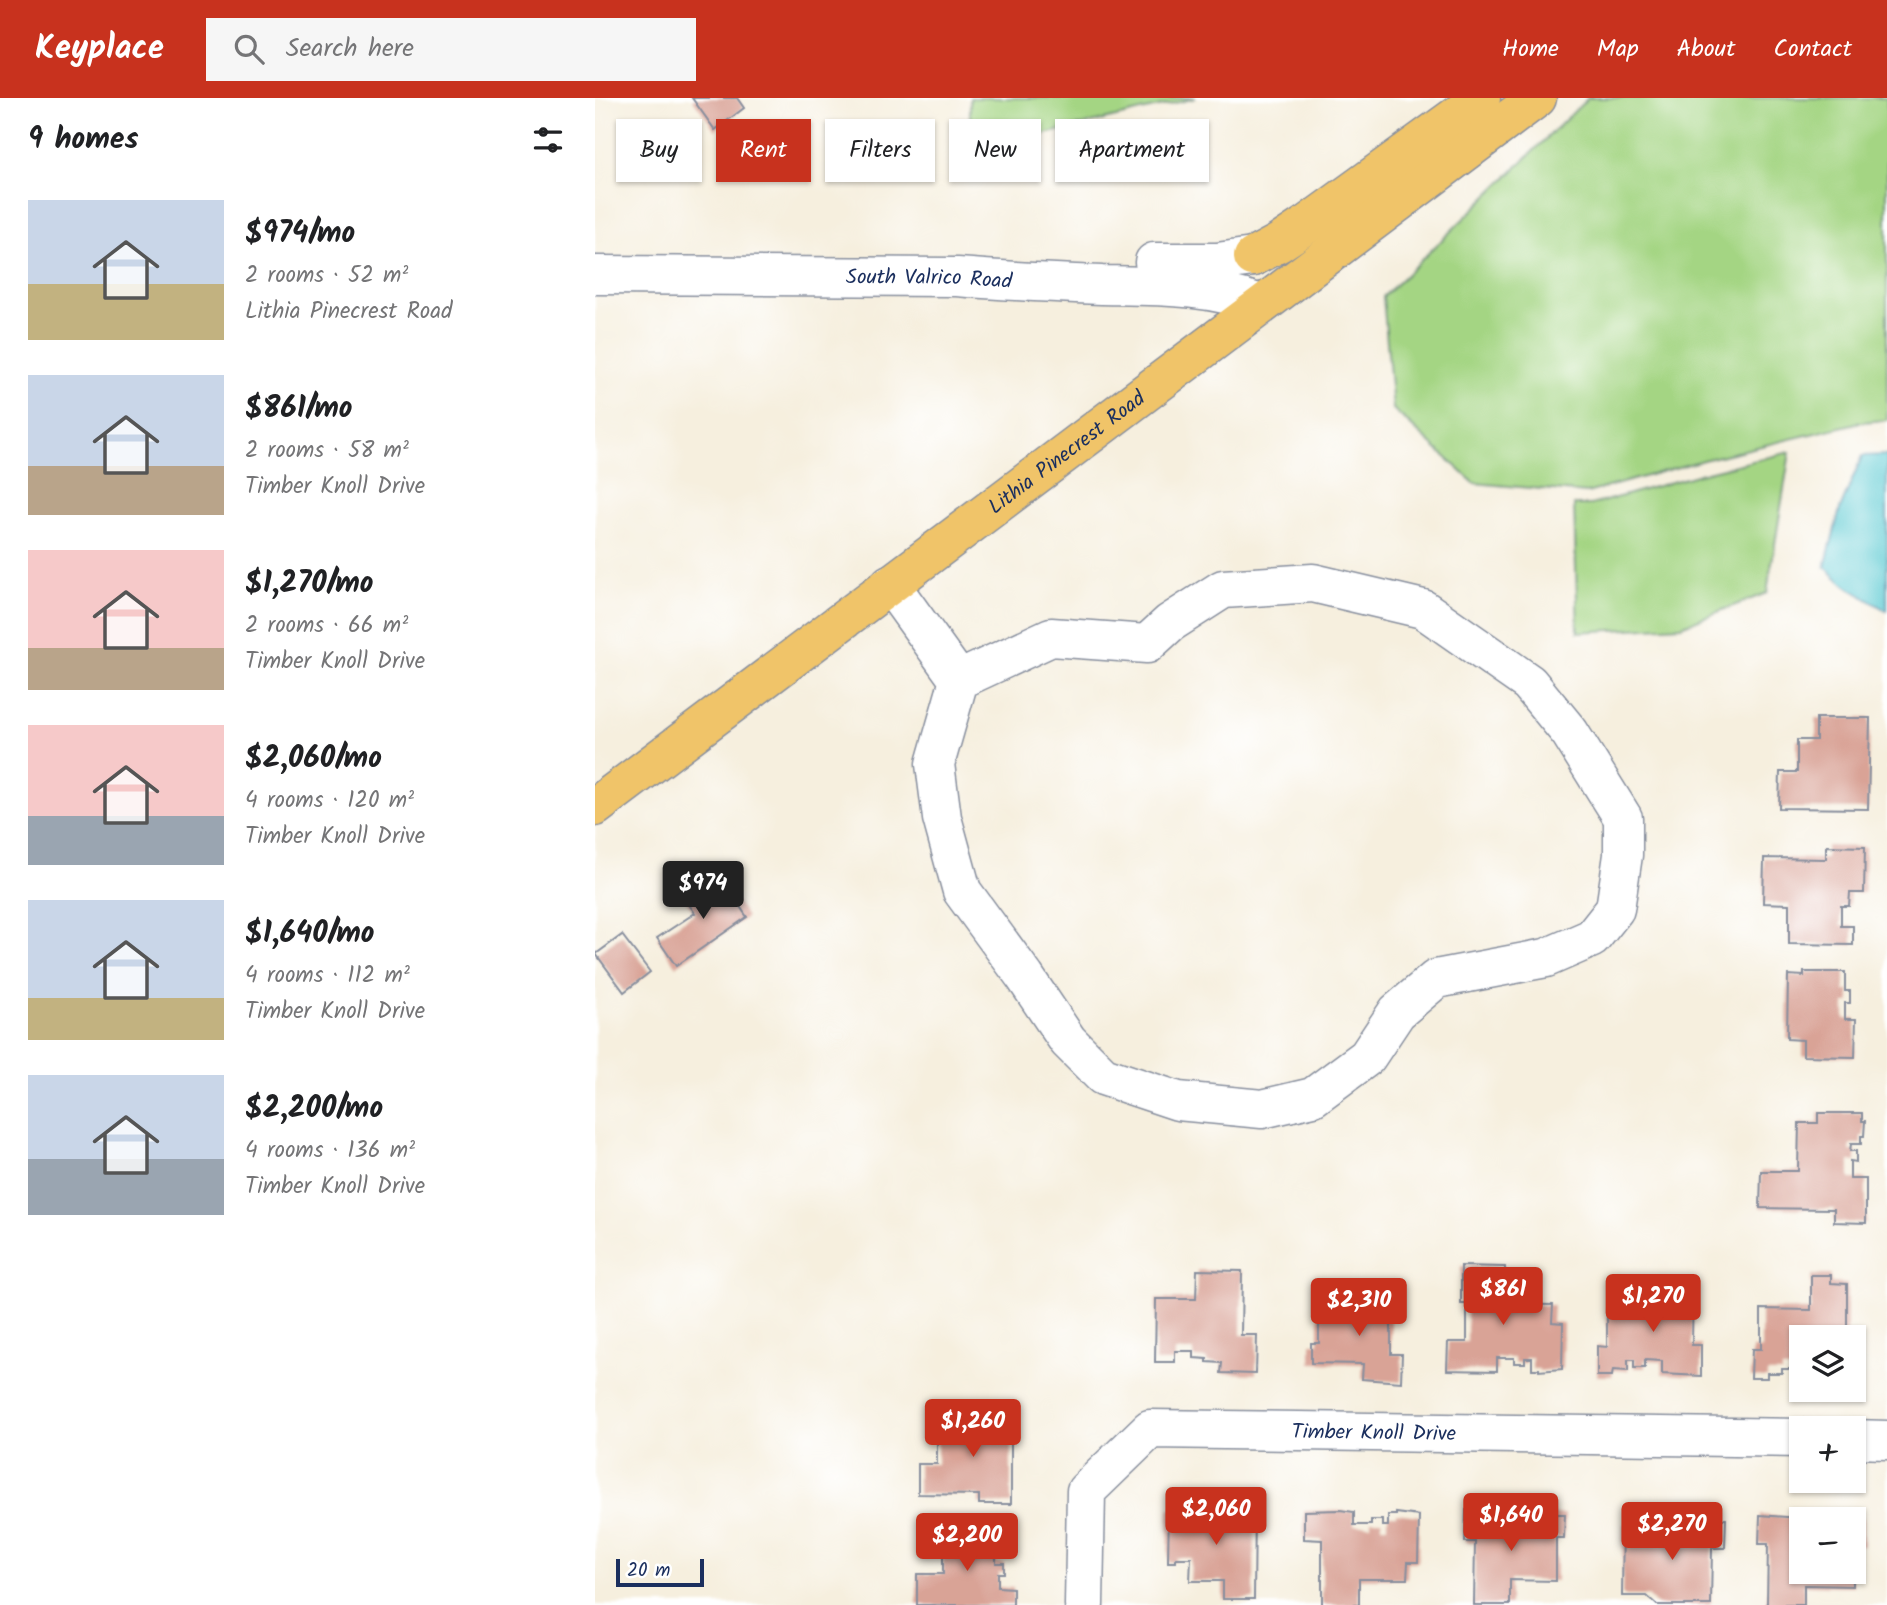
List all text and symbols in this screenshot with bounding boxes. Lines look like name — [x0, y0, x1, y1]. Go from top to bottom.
search box — [206, 18, 696, 81]
text: Keyplace — [35, 23, 164, 76]
text: Search here — [286, 28, 414, 70]
icon: search — [230, 30, 268, 68]
text: Home — [1502, 30, 1559, 69]
text: Map — [1597, 30, 1639, 69]
text: About — [1677, 30, 1735, 69]
text: Contact — [1773, 30, 1852, 69]
text: 9 homes — [28, 116, 139, 164]
chip: Buy — [616, 119, 702, 182]
chip: Rent — [716, 119, 811, 182]
chip: Filters — [825, 119, 935, 182]
chip: New — [949, 119, 1041, 182]
chip: Apartment — [1055, 119, 1209, 182]
icon: filters — [529, 121, 567, 159]
text: $974/mo — [245, 210, 355, 258]
icon: home — [84, 228, 168, 312]
text: 2 rooms · 52 m² — [245, 258, 408, 294]
street label: South Valrico Road — [846, 261, 1013, 299]
text: Lithia Pinecrest Road — [245, 294, 453, 330]
street label: Lithia Pinecrest Road — [982, 383, 1153, 524]
text: $861/mo — [245, 385, 353, 433]
icon: home — [84, 403, 168, 487]
text: 2 rooms · 58 m² — [245, 433, 409, 469]
text: Timber Knoll Drive — [245, 469, 425, 505]
text: $1,270/mo — [245, 560, 373, 608]
icon: home — [84, 578, 168, 662]
text: 2 rooms · 66 m² — [245, 608, 408, 644]
text: Timber Knoll Drive — [245, 644, 425, 680]
text: $2,060/mo — [245, 735, 382, 783]
icon: home — [84, 753, 168, 837]
text: 4 rooms · 120 m² — [245, 783, 414, 819]
text: Timber Knoll Drive — [245, 819, 425, 855]
pin: $974 — [662, 862, 744, 921]
text: $974 — [679, 866, 727, 902]
text: $1,640/mo — [245, 910, 374, 958]
icon: home — [84, 928, 168, 1012]
text: 4 rooms · 112 m² — [245, 958, 410, 994]
text: Timber Knoll Drive — [245, 994, 425, 1030]
text: $2,200/mo — [245, 1085, 383, 1133]
icon: home — [84, 1103, 168, 1187]
text: 4 rooms · 136 m² — [245, 1133, 415, 1169]
text: Timber Knoll Drive — [245, 1169, 425, 1205]
pin: $861 — [1462, 1268, 1544, 1327]
text: $861 — [1480, 1272, 1526, 1308]
pin: $1,270 — [1596, 1274, 1710, 1334]
pin: $2,310 — [1302, 1278, 1416, 1338]
text: $1,270 — [1622, 1279, 1684, 1315]
text: $2,310 — [1327, 1283, 1391, 1319]
map controls — [1789, 1325, 1866, 1584]
button: layers — [1789, 1325, 1866, 1402]
pin: $1,260 — [916, 1400, 1030, 1459]
text: $1,260 — [941, 1404, 1005, 1440]
street label: Timber Knoll Drive — [1291, 1416, 1457, 1451]
button: + — [1789, 1416, 1866, 1493]
pin: $2,060 — [1159, 1488, 1273, 1547]
text: $2,060 — [1181, 1492, 1251, 1528]
pin: $1,640 — [1454, 1494, 1568, 1553]
text: $1,640 — [1479, 1498, 1543, 1534]
pin: $2,270 — [1615, 1502, 1729, 1562]
text: $2,270 — [1637, 1507, 1707, 1543]
button: − — [1789, 1507, 1866, 1584]
pin: $2,200 — [910, 1514, 1024, 1573]
text: $2,200 — [932, 1518, 1002, 1554]
scale bar — [616, 1556, 703, 1588]
text: 20 m — [627, 1556, 670, 1586]

